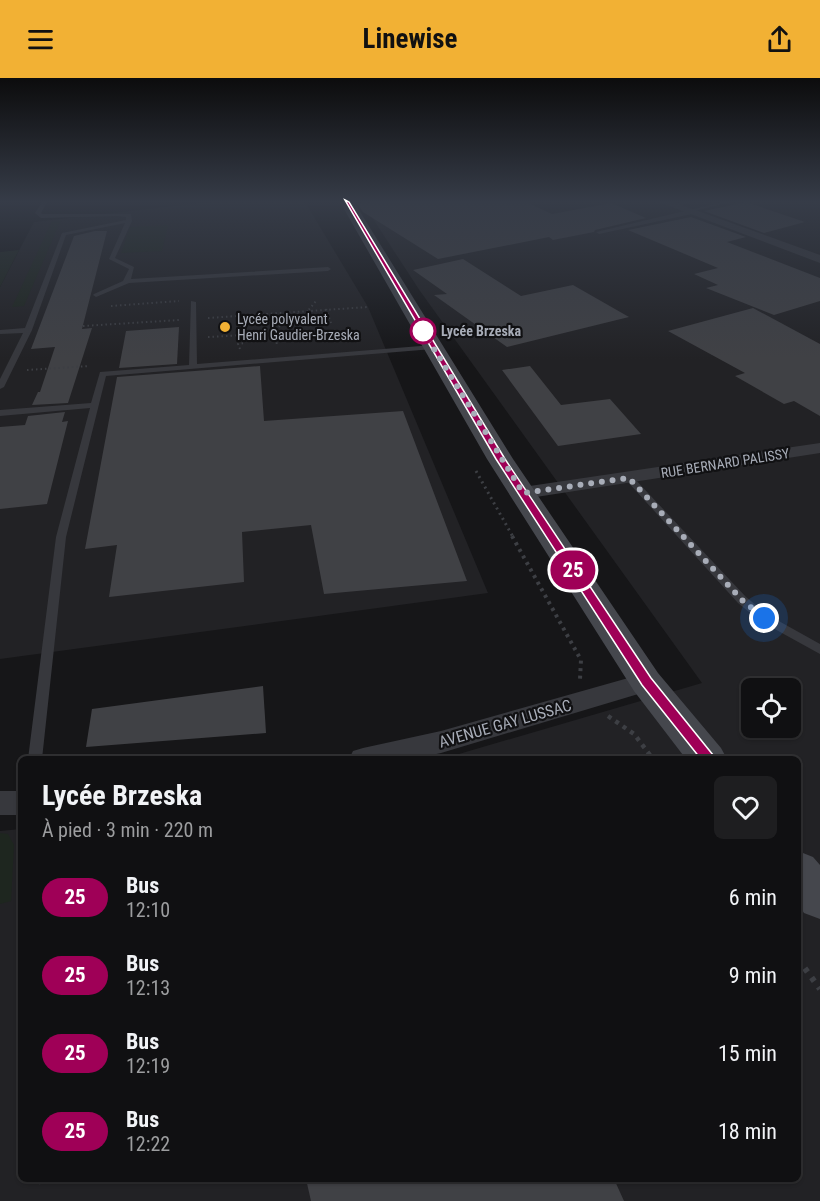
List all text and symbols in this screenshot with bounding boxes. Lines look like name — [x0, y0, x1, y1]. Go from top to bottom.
icon: menu — [24, 23, 57, 56]
text: Linewise — [362, 23, 458, 55]
icon: share — [763, 23, 796, 56]
place label: Lycée polyvalent Henri Gaudier-Brzeska — [237, 311, 360, 343]
marker: Lycée Brzeska — [410, 318, 436, 344]
marker: Lycée polyvalent Henri Gaudier-Brzeska — [218, 320, 232, 334]
place label: Lycée Brzeska — [441, 323, 522, 339]
street label: RUE BERNARD PALISSY — [660, 445, 791, 481]
line badge: 25 — [546, 550, 600, 590]
text: 25 — [562, 558, 584, 582]
your location — [749, 603, 779, 633]
map controls — [741, 678, 801, 738]
button: locate — [741, 678, 801, 738]
street label: AVENUE GAY LUSSAC — [437, 695, 574, 751]
button: heart — [714, 776, 777, 839]
text: Lycée Brzeska — [42, 779, 202, 812]
text: À pied · 3 min · 220 m — [42, 818, 213, 842]
text: Bus — [126, 873, 159, 898]
text: 25 — [64, 885, 86, 909]
text: 6 min — [729, 885, 777, 910]
text: 12:10 — [126, 898, 170, 922]
text: Bus — [126, 951, 159, 976]
text: 25 — [64, 963, 86, 987]
text: 9 min — [729, 963, 777, 988]
text: 12:13 — [126, 976, 170, 1000]
text: Bus — [126, 1029, 159, 1054]
text: 25 — [64, 1041, 86, 1065]
text: 15 min — [718, 1041, 777, 1066]
text: 12:19 — [126, 1054, 170, 1078]
text: Bus — [126, 1107, 159, 1132]
text: 25 — [64, 1119, 86, 1143]
text: 18 min — [718, 1119, 777, 1144]
text: 12:22 — [126, 1132, 170, 1156]

